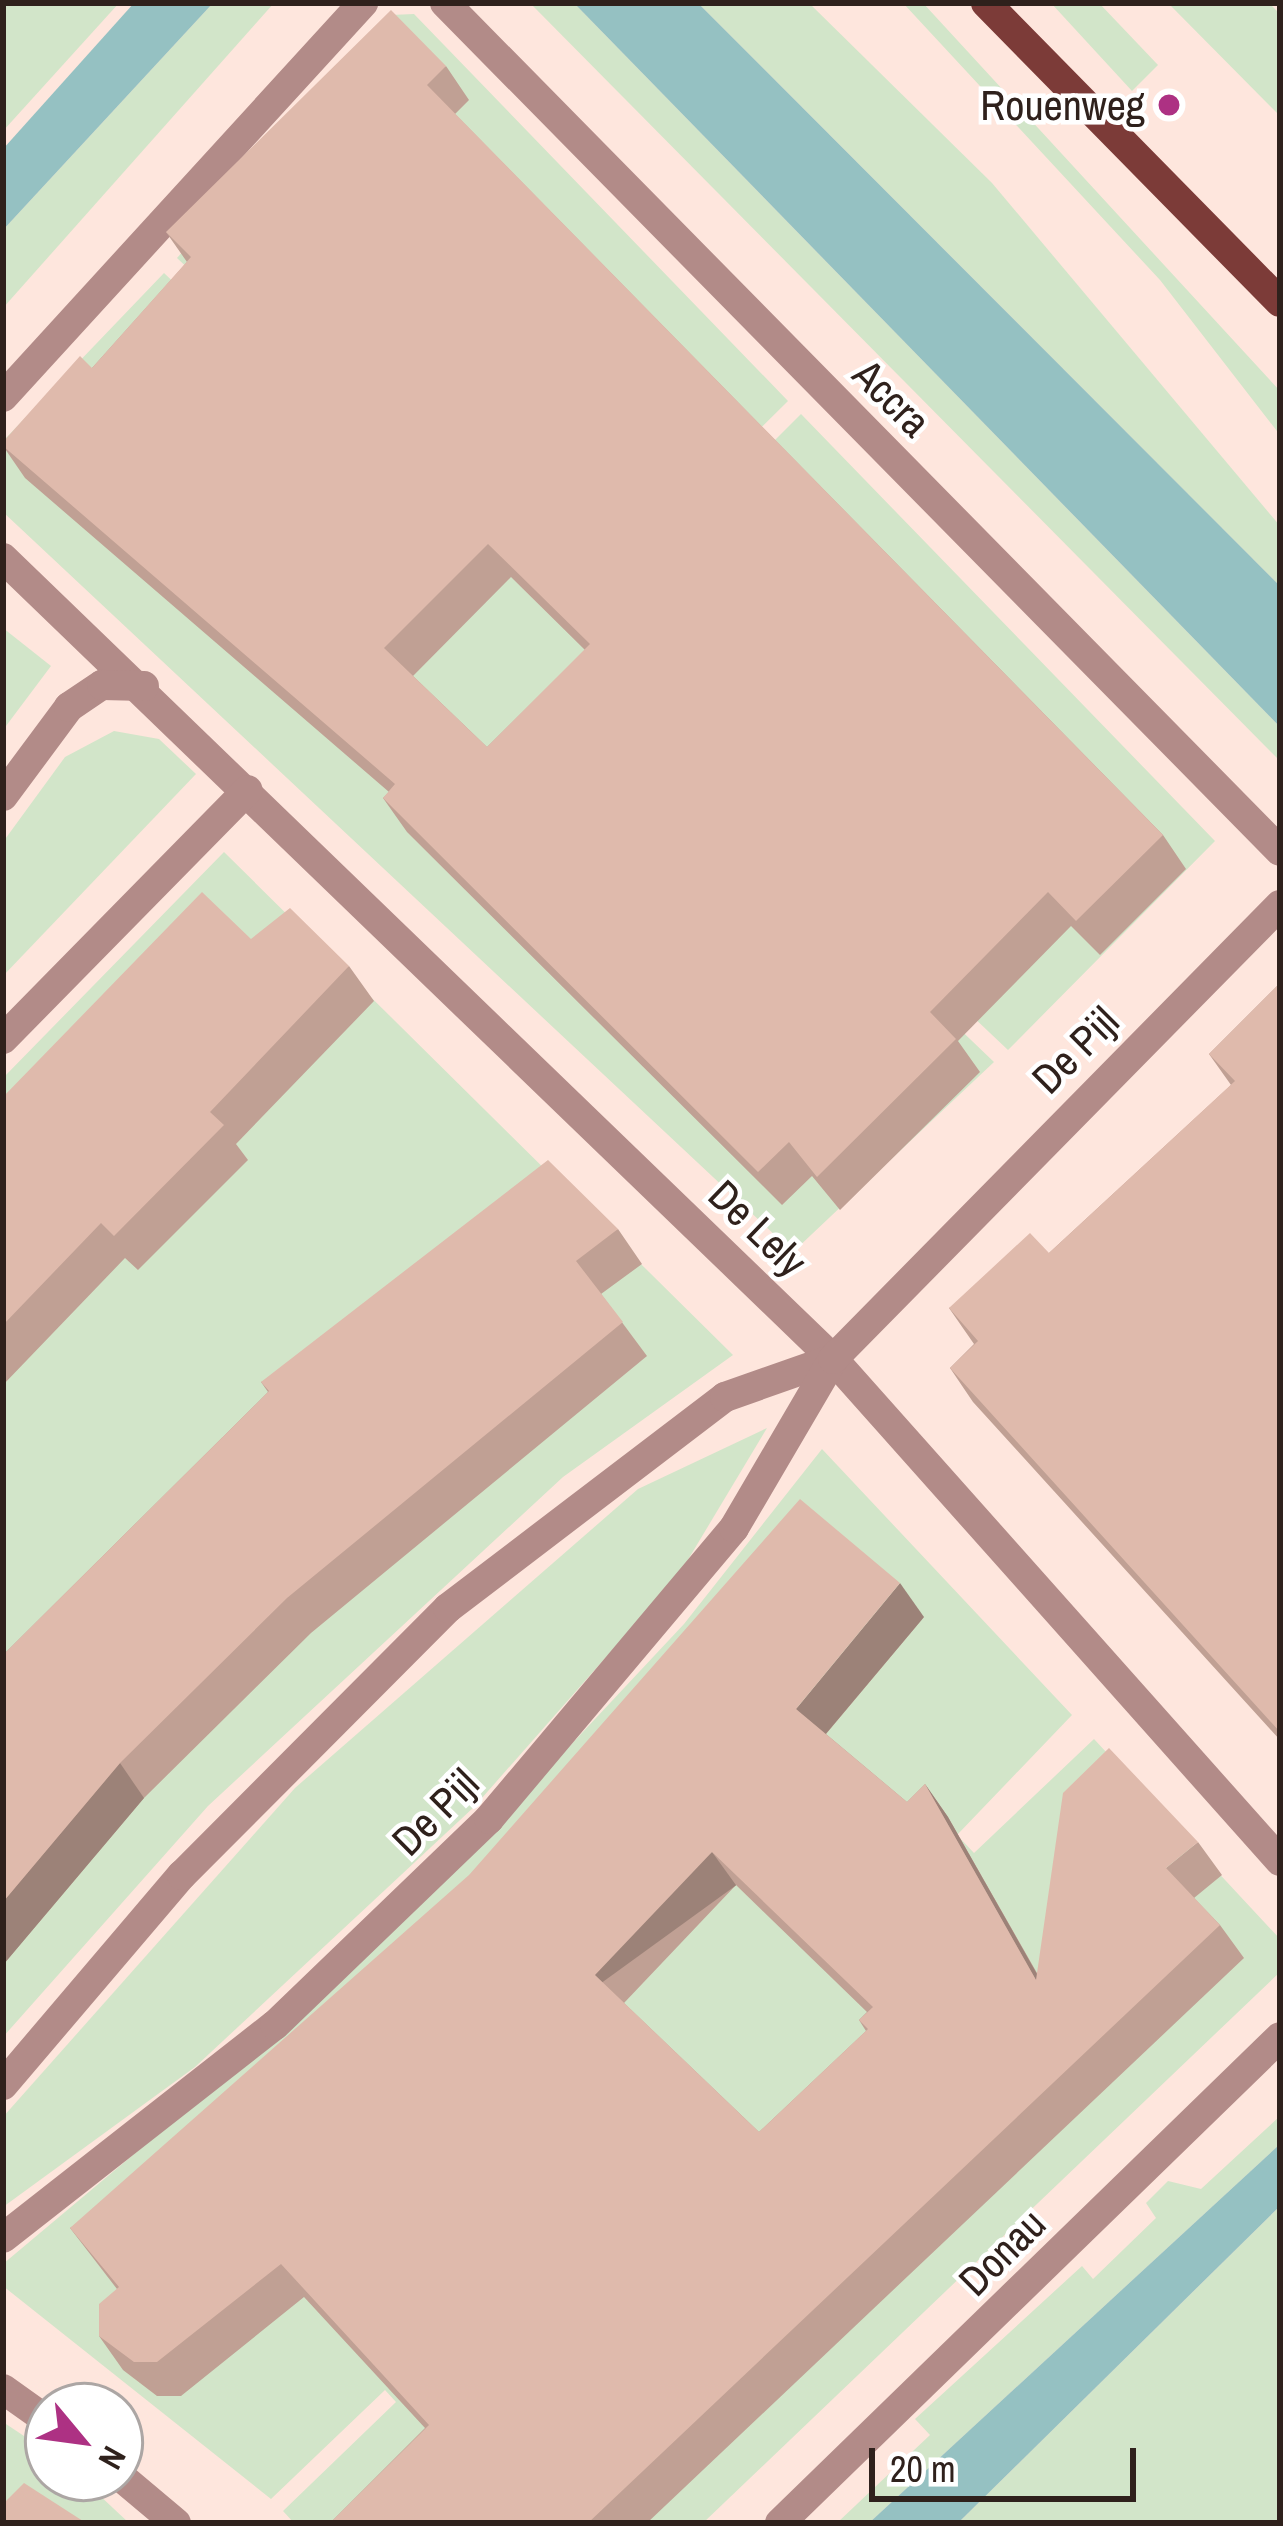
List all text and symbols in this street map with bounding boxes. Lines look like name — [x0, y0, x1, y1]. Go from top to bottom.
place label: Rouenweg — [980, 80, 1145, 130]
marker: Rouenweg — [1156, 92, 1182, 118]
street label: Accra — [843, 349, 941, 447]
street label: De Pijl — [1021, 996, 1129, 1104]
street label: De Lely — [698, 1169, 818, 1287]
street label: De Pijl — [381, 1758, 489, 1866]
street label: Donau — [948, 2198, 1056, 2306]
north arrow — [24, 2382, 144, 2502]
scale bar — [875, 2424, 1142, 2498]
text: N — [89, 2439, 137, 2477]
text: 20 m — [890, 2445, 956, 2493]

